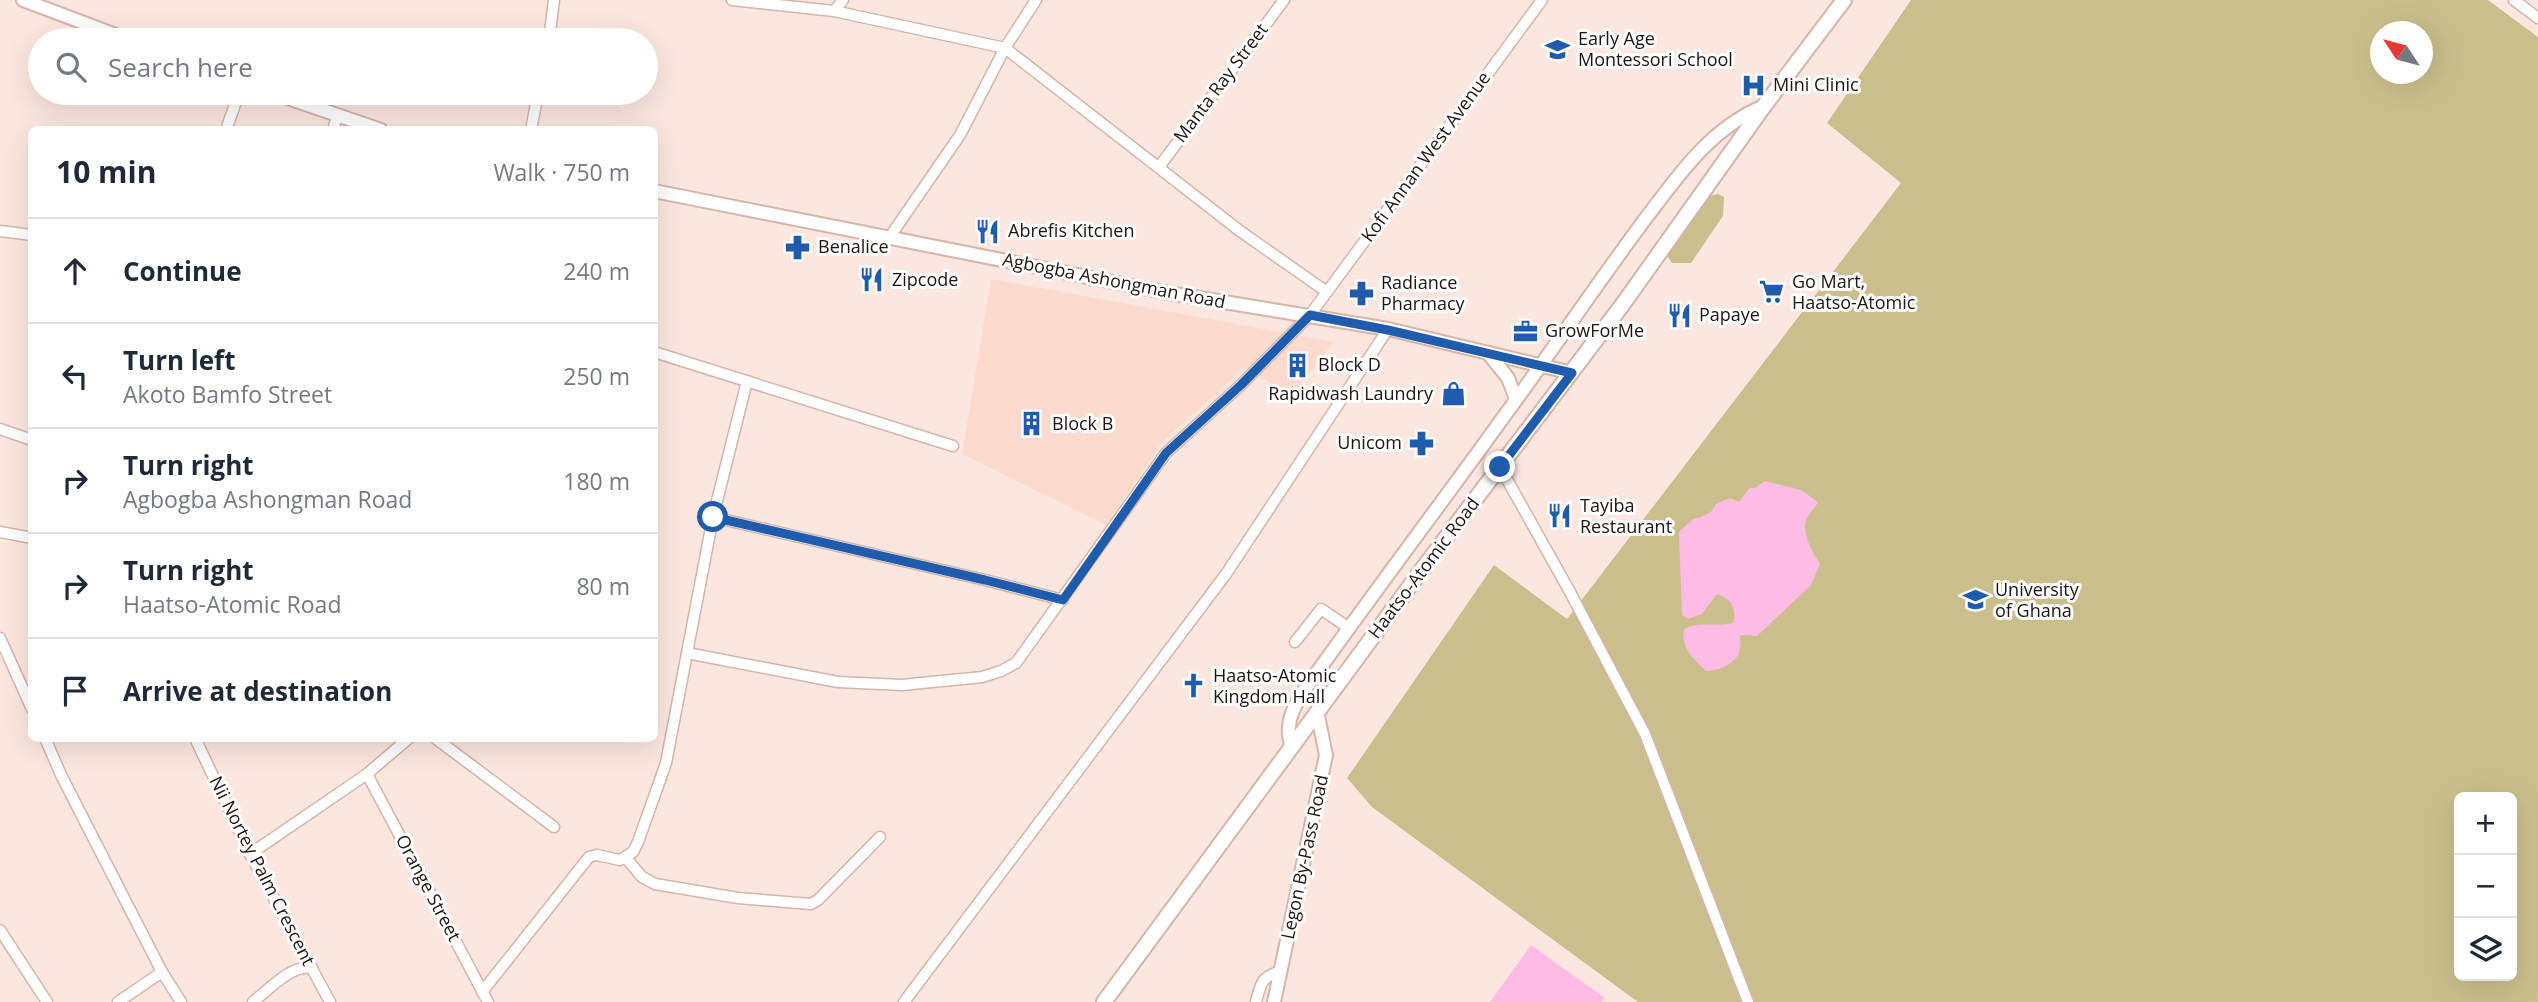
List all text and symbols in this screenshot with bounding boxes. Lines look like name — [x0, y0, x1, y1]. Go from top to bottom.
street label: Manta Ray Street — [1167, 18, 1273, 147]
north arrow — [2370, 21, 2433, 84]
place label: Early Age Montessori School — [1578, 26, 1733, 71]
search box — [28, 28, 658, 105]
school or university icon: Early Age Montessori School — [1544, 35, 1572, 63]
icon: search — [52, 48, 90, 86]
text: Search here — [108, 49, 253, 85]
street label: Kofi Annan West Avenue — [1355, 66, 1495, 247]
hospital icon: Mini Clinic — [1739, 71, 1767, 99]
place label: Mini Clinic — [1773, 72, 1859, 96]
text: 10 min — [56, 151, 156, 192]
text: Walk · 750 m — [493, 156, 630, 188]
restaurant icon: Abrefis Kitchen — [974, 217, 1002, 245]
place label: Abrefis Kitchen — [1008, 218, 1135, 242]
pharmacy icon: Benalice — [784, 233, 812, 261]
place label: Benalice — [818, 234, 889, 258]
street label: Agbogba Ashongman Road — [1001, 247, 1228, 313]
icon: ahead — [56, 252, 94, 290]
text: Continue — [123, 253, 242, 289]
text: 240 m — [563, 255, 630, 287]
restaurant icon: Zipcode — [858, 266, 886, 294]
place label: Zipcode — [892, 267, 958, 291]
place label: Go Mart, Haatso-Atomic — [1792, 269, 1916, 314]
place label: Radiance Pharmacy — [1381, 270, 1466, 315]
supermarket icon: Go Mart, Haatso-Atomic — [1758, 278, 1786, 306]
pharmacy icon: Radiance Pharmacy — [1347, 279, 1375, 307]
restaurant icon: Papaye — [1665, 301, 1693, 329]
place label: Papaye — [1699, 302, 1760, 326]
office icon: GrowForMe — [1511, 317, 1539, 345]
place label: GrowForMe — [1545, 318, 1644, 342]
text: Turn left — [123, 342, 235, 378]
building icon: Block D — [1284, 351, 1312, 379]
place label: Block D — [1318, 352, 1381, 376]
icon: left — [56, 357, 94, 395]
text: 250 m — [563, 360, 630, 392]
text: Akoto Bamfo Street — [123, 378, 332, 410]
shop icon: Rapidwash Laundry — [1439, 380, 1467, 408]
place label: Rapidwash Laundry — [1268, 381, 1434, 405]
building icon: Block B — [1018, 410, 1046, 438]
place label: Block B — [1052, 411, 1113, 435]
pharmacy icon: Unicom — [1408, 429, 1436, 457]
place label: Unicom — [1337, 430, 1402, 454]
text: Turn right — [123, 447, 254, 483]
route end — [1484, 451, 1515, 482]
icon: right — [56, 462, 94, 500]
text: 180 m — [563, 465, 630, 497]
text: Agbogba Ashongman Road — [123, 483, 412, 515]
street label: Haatso-Atomic Road — [1362, 492, 1484, 643]
place label: Tayiba Restaurant — [1580, 493, 1672, 538]
route start — [697, 501, 728, 532]
restaurant icon: Tayiba Restaurant — [1546, 502, 1574, 530]
text: Turn right — [123, 552, 254, 588]
icon: right — [56, 567, 94, 605]
text: 80 m — [576, 570, 630, 602]
place label: University of Ghana — [1995, 577, 2080, 622]
school or university icon: University of Ghana — [1961, 586, 1989, 614]
text: Haatso-Atomic Road — [123, 588, 341, 620]
place label: Haatso-Atomic Kingdom Hall — [1213, 663, 1337, 708]
icon: arrive — [56, 672, 94, 710]
church icon: Haatso-Atomic Kingdom Hall — [1179, 672, 1207, 700]
text: Arrive at destination — [123, 673, 392, 709]
street label: Nii Nortey Palm Crescent — [205, 772, 321, 969]
street label: Legon By-Pass Road — [1275, 772, 1333, 941]
map controls — [2454, 792, 2517, 981]
button: + — [2454, 792, 2517, 855]
street label: Orange Street — [391, 830, 467, 945]
button: − — [2454, 855, 2517, 918]
button: layers — [2454, 918, 2517, 981]

